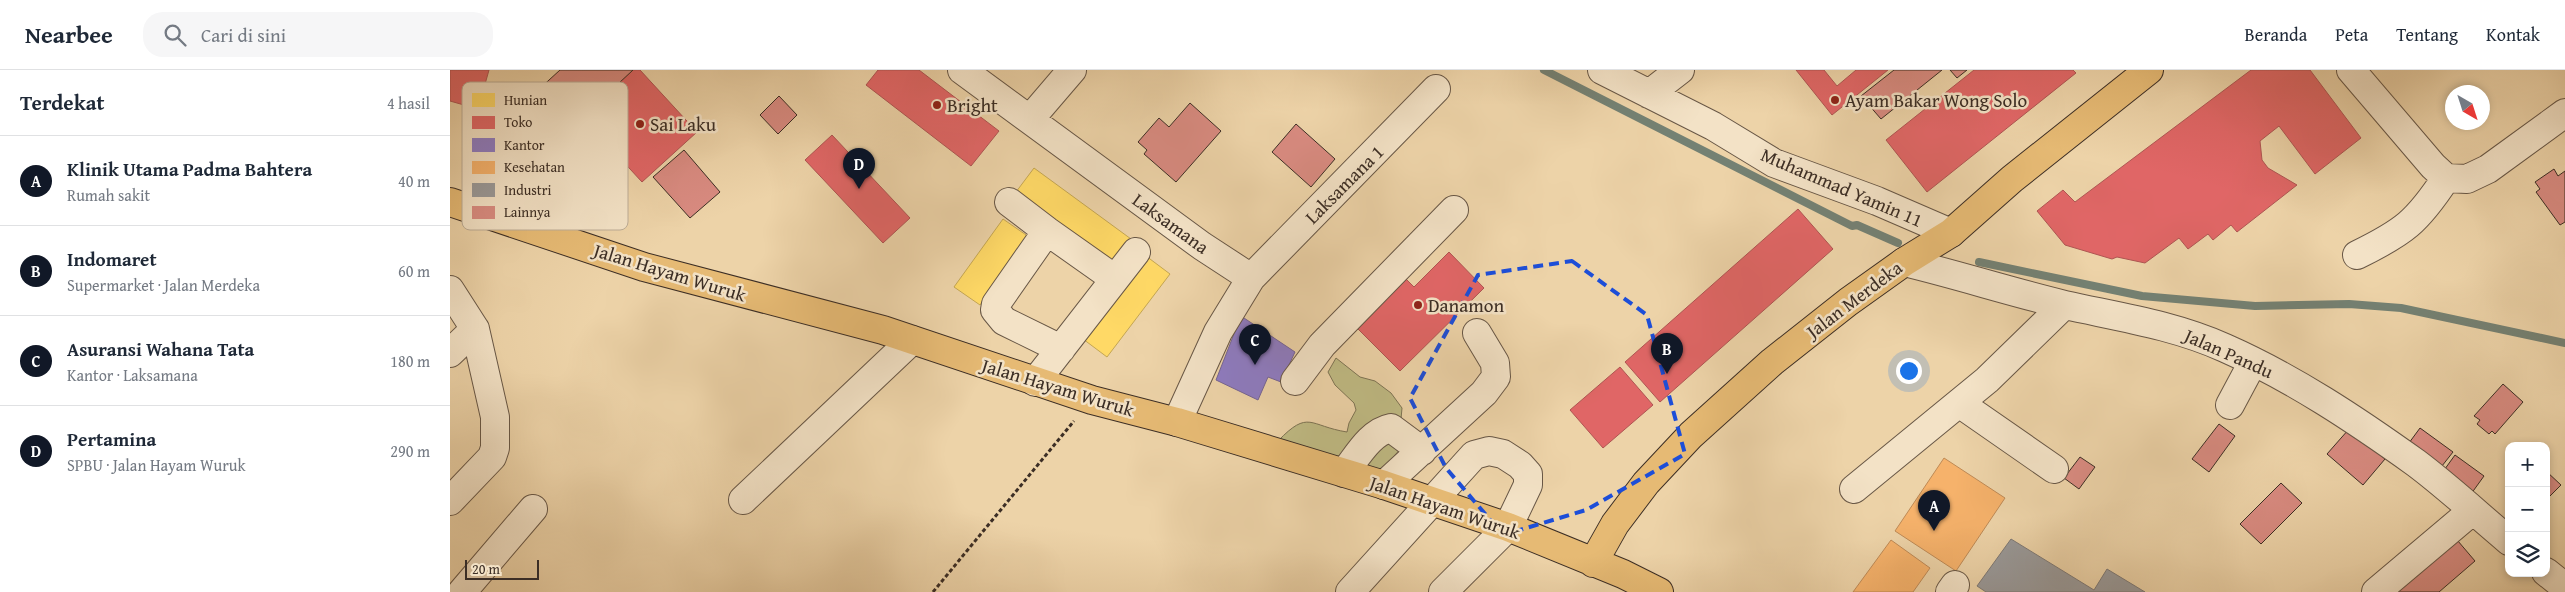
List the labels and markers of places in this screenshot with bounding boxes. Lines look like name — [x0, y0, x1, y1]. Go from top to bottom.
place label: Ayam Bakar Wong Solo — [1845, 86, 2027, 114]
place label: Bright — [947, 91, 998, 119]
marker: Ayam Bakar Wong Solo — [1829, 94, 1841, 106]
marker: Bright — [931, 99, 943, 111]
place label: Sai Laku — [650, 110, 717, 138]
marker: Sai Laku — [634, 118, 646, 130]
pin: D — [843, 148, 875, 189]
place label: Danamon — [1428, 291, 1504, 319]
marker: Danamon — [1412, 299, 1424, 311]
pin: C — [1239, 324, 1271, 365]
pin: B — [1651, 333, 1683, 374]
pin: A — [1918, 490, 1950, 531]

